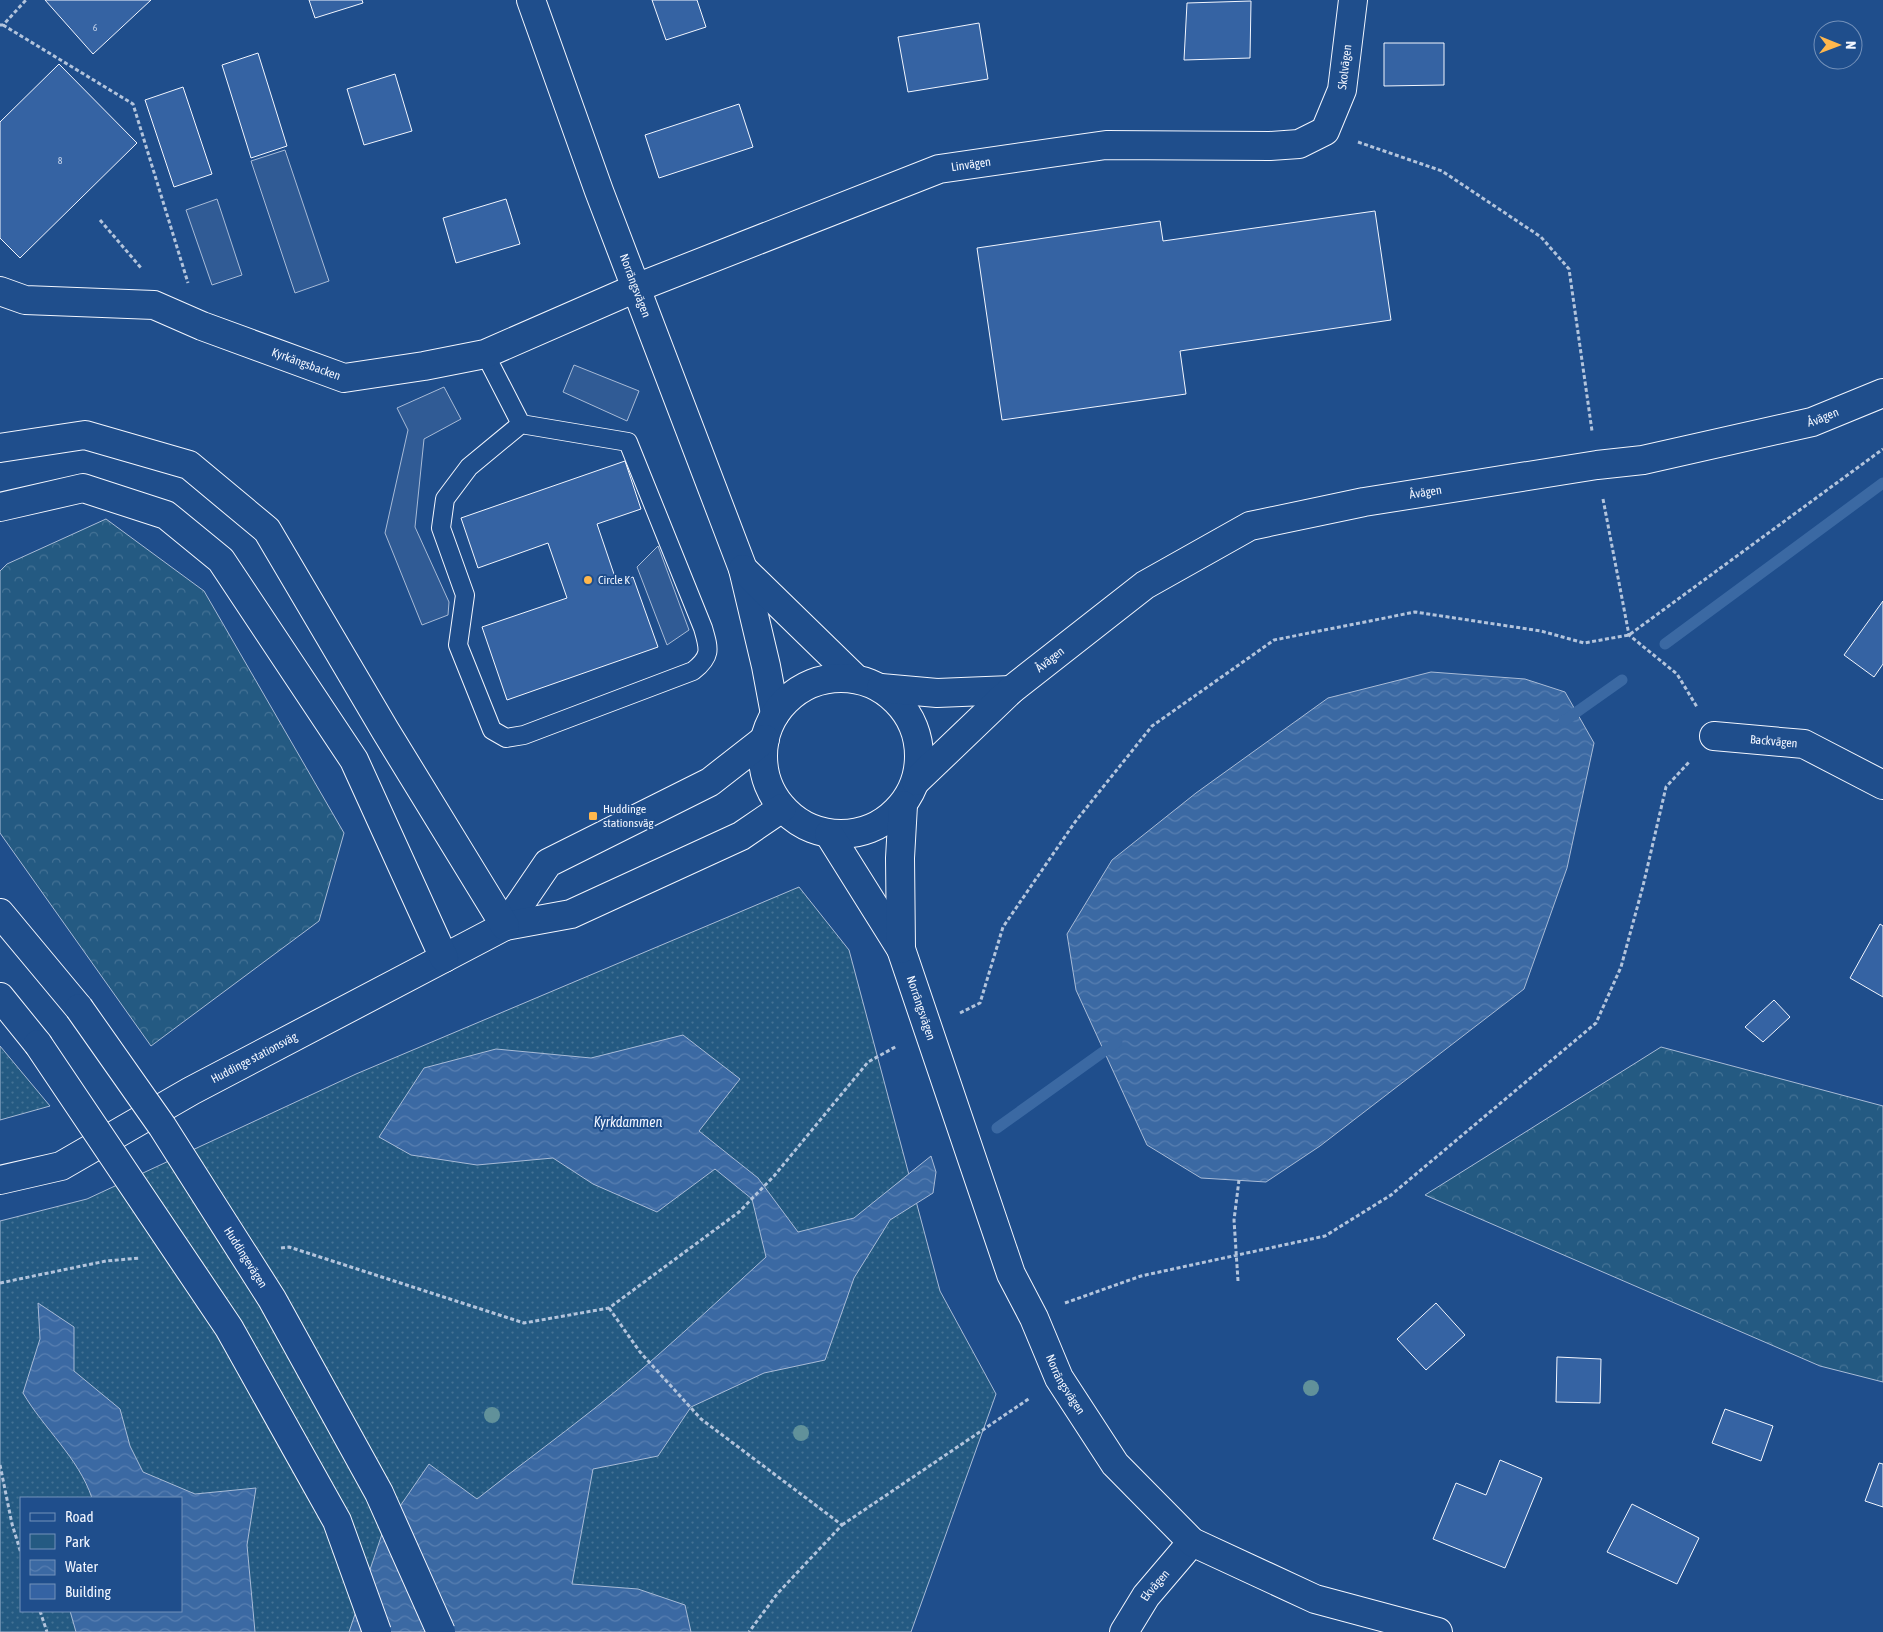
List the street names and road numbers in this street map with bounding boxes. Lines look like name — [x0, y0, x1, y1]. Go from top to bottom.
street label: Skolvägen — [1335, 44, 1355, 90]
street label: Linvägen — [950, 155, 992, 174]
street label: Norrängsvägen — [617, 252, 654, 319]
street label: Kyrkängsbacken — [270, 345, 342, 383]
street label: Åvägen — [1806, 405, 1841, 430]
street label: Åvägen — [1408, 483, 1443, 502]
street label: Åvägen — [1033, 644, 1067, 675]
street label: Backvägen — [1749, 732, 1798, 750]
street label: Norrängsvägen — [904, 974, 938, 1042]
street label: Huddinge stationsväg — [209, 1029, 300, 1086]
street label: Huddingevägen — [221, 1224, 270, 1291]
street label: Norrängsvägen — [1043, 1352, 1088, 1417]
street label: Ekvägen — [1138, 1567, 1172, 1604]

